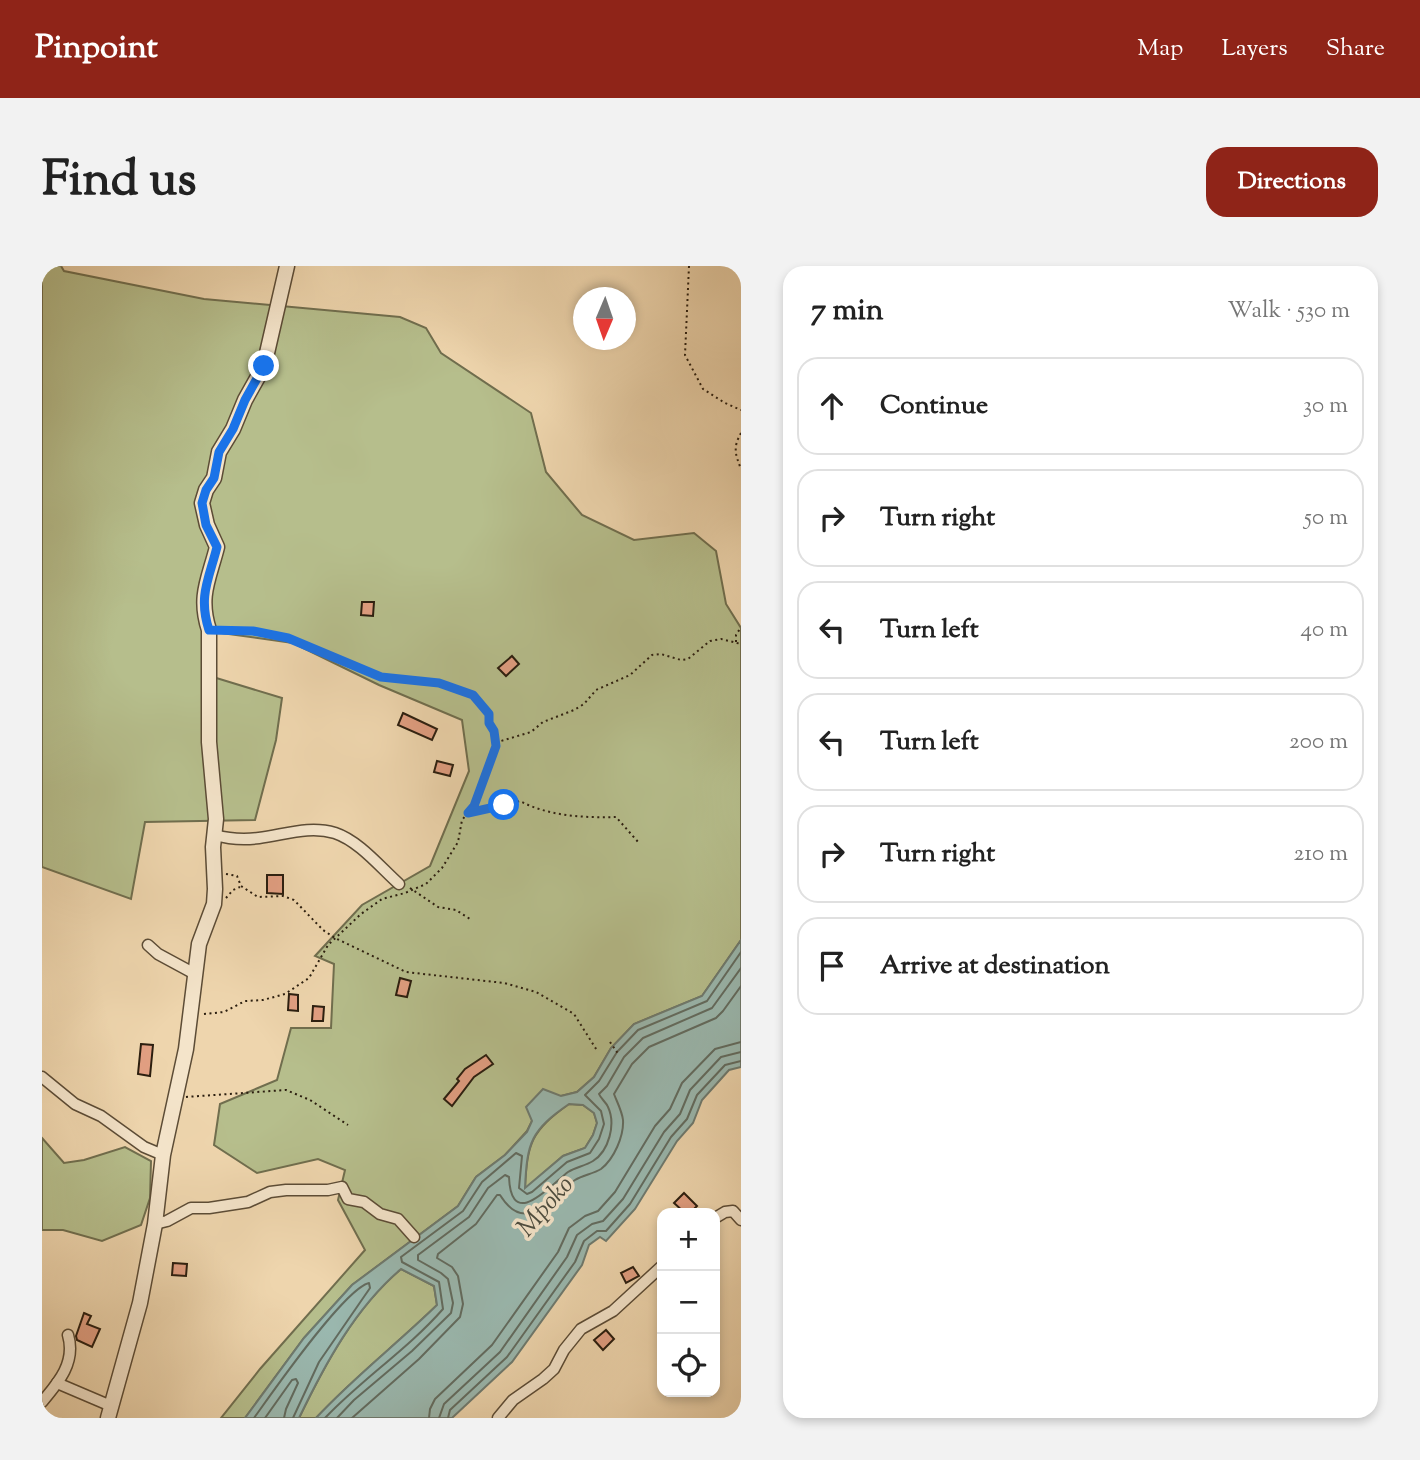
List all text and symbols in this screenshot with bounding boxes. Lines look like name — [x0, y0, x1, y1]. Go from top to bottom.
text: Pinpoint — [35, 25, 158, 73]
text: Map — [1137, 32, 1183, 66]
text: Layers — [1221, 32, 1288, 66]
text: Share — [1326, 32, 1385, 66]
text: Find us — [42, 147, 196, 217]
button: Directions — [1206, 147, 1378, 217]
north arrow — [573, 287, 636, 350]
text: 7 min — [811, 290, 883, 333]
text: Walk · 530 m — [1227, 295, 1350, 328]
route end — [248, 350, 279, 381]
icon: ahead — [813, 387, 851, 425]
text: Continue — [880, 388, 988, 425]
text: 30 m — [1303, 390, 1348, 423]
icon: right — [813, 499, 851, 537]
text: Turn right — [880, 500, 995, 537]
text: 50 m — [1304, 502, 1348, 535]
icon: left — [813, 611, 851, 649]
text: Turn left — [880, 612, 979, 649]
text: 40 m — [1301, 614, 1348, 647]
icon: left — [813, 723, 851, 761]
text: Turn left — [880, 724, 979, 761]
text: 200 m — [1289, 726, 1348, 759]
route start — [488, 789, 519, 820]
icon: right — [813, 835, 851, 873]
text: Turn right — [880, 836, 995, 873]
text: 210 m — [1294, 838, 1348, 871]
icon: arrive — [813, 947, 851, 985]
text: Arrive at destination — [880, 948, 1110, 985]
water label: Mpoko — [509, 1168, 583, 1246]
map controls — [657, 1208, 720, 1397]
button: + — [657, 1208, 720, 1271]
button: − — [657, 1271, 720, 1334]
button: locate — [657, 1334, 720, 1397]

